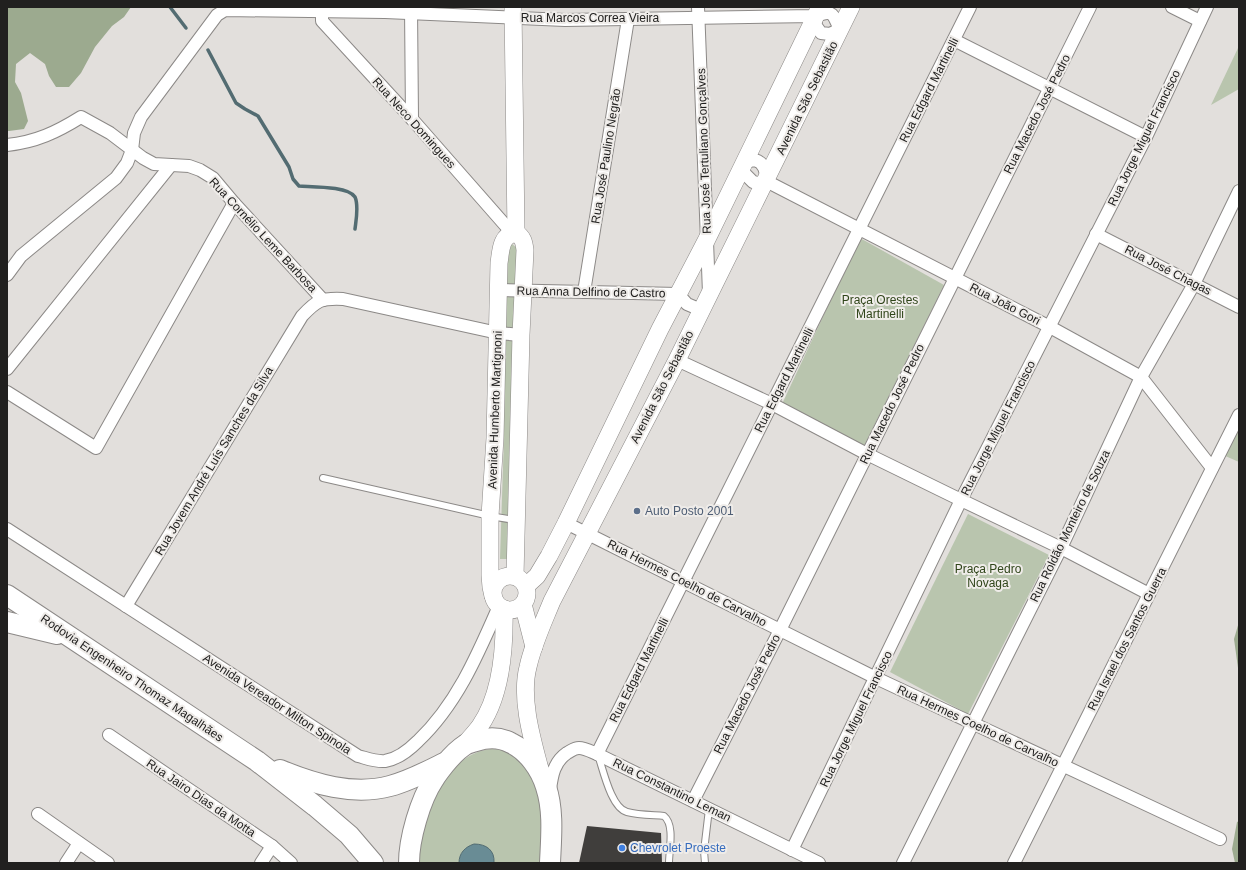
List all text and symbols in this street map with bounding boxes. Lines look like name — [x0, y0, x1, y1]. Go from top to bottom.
street label: Rua Marcos Correa Vieira — [521, 11, 660, 25]
street label: Rua Edgard Martinelli — [897, 35, 961, 145]
street label: Avenida São Sebastião — [773, 39, 841, 157]
street label: Rua Macedo José Pedro — [1001, 52, 1073, 176]
street label: Rua José Tertuliano Gonçalves — [694, 68, 714, 234]
street label: Rua Jorge Miguel Francisco — [1105, 68, 1183, 208]
street label: Rua Neco Domingues — [370, 75, 458, 171]
street label: Rua José Paulino Negrão — [588, 87, 624, 225]
street label: Rua Cornélio Leme Barbosa — [206, 175, 320, 295]
street label: Rua José Chagas — [1122, 242, 1214, 298]
street label: Rua João Gori — [967, 280, 1043, 328]
street label: Rua Anna Delfino de Castro — [517, 284, 666, 300]
park label: Praça Orestes Martinelli — [842, 293, 918, 321]
street label: Rua Edgard Martinelli — [752, 325, 816, 435]
street label: Avenida São Sebastião — [627, 328, 697, 446]
street label: Avenida Humberto Martignoni — [485, 331, 505, 489]
street label: Rua Macedo José Pedro — [857, 341, 927, 466]
street label: Rua Jorge Miguel Francisco — [958, 358, 1038, 498]
street label: Rua Jovem André Luís Sanches da Silva — [152, 364, 276, 558]
street label: Rua Roldão Monteiro de Souza — [1027, 447, 1113, 604]
place label: Auto Posto 2001 — [645, 504, 734, 518]
marker: Auto Posto 2001 — [632, 506, 642, 516]
street label: Rua Hermes Coelho de Carvalho — [605, 537, 769, 630]
park label: Praça Pedro Novaga — [955, 562, 1022, 590]
street label: Rua Israel dos Santos Guerra — [1085, 565, 1169, 713]
street label: Rodovia Engenheiro Thomaz Magalhães — [38, 611, 226, 745]
street label: Rua Edgard Martinelli — [607, 615, 671, 725]
street label: Rua Macedo José Pedro — [711, 632, 783, 756]
street label: Rua Jorge Miguel Francisco — [817, 649, 895, 789]
street label: Avenida Vereador Milton Spinola — [200, 651, 354, 757]
street label: Rua Hermes Coelho de Carvalho — [895, 682, 1061, 770]
street label: Rua Constantino Leman — [611, 755, 733, 825]
street label: Rua Jairo Dias da Motta — [144, 756, 259, 840]
place label: Chevrolet Proeste — [630, 841, 726, 855]
marker: Chevrolet Proeste — [617, 843, 627, 853]

